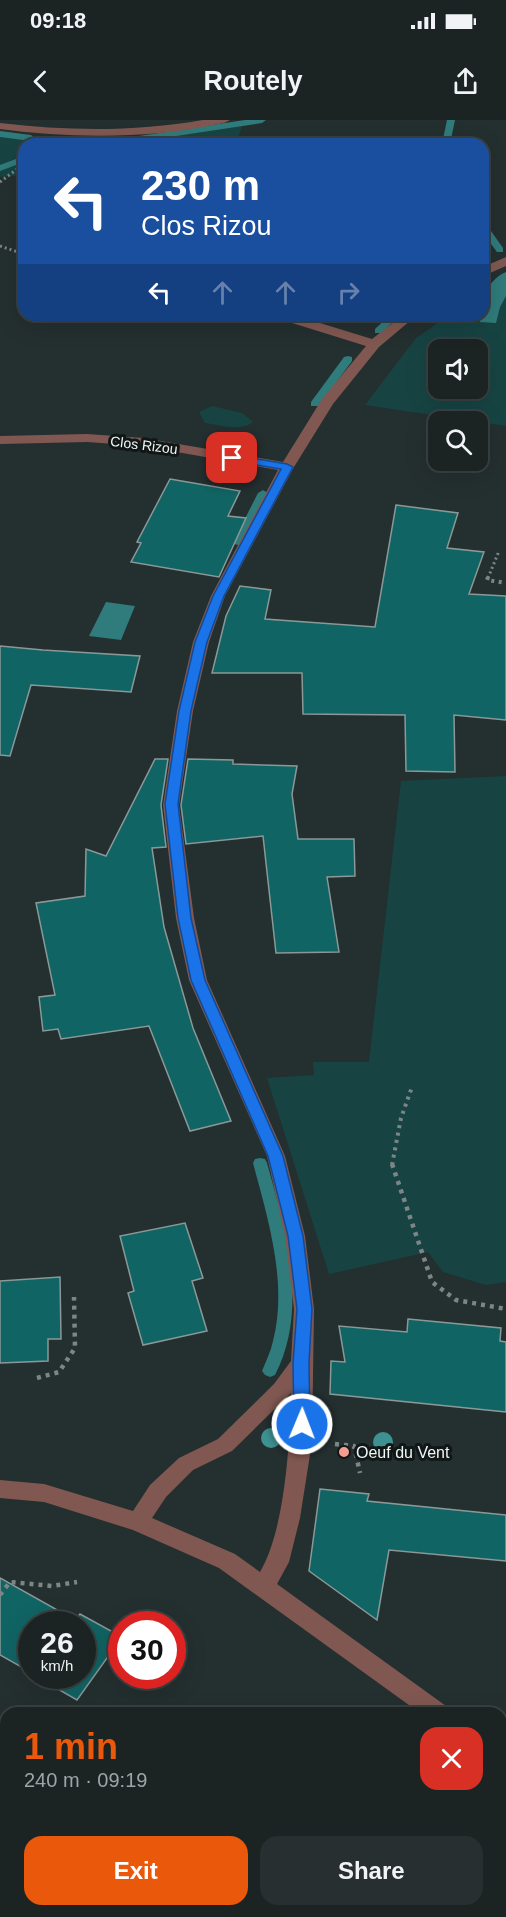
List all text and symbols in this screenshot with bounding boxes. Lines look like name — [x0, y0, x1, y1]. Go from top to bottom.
text: 09:18 — [30, 8, 86, 33]
icon: back — [24, 65, 57, 98]
icon: share — [449, 65, 482, 98]
text: Routely — [203, 66, 303, 96]
icon: left — [42, 162, 120, 240]
text: 230 m — [141, 162, 260, 209]
text: Clos Rizou — [141, 211, 272, 241]
icon: left — [143, 276, 176, 309]
icon: ahead — [206, 276, 239, 309]
icon: ahead — [269, 276, 302, 309]
icon: right — [332, 276, 365, 309]
map controls — [428, 339, 488, 471]
button: sound — [428, 339, 488, 399]
button: search — [428, 411, 488, 471]
pin — [206, 432, 257, 483]
street label: Clos Rizou — [109, 433, 179, 457]
icon: arrive — [215, 441, 248, 474]
position arrow — [270, 1392, 334, 1456]
place label: Oeuf du Vent — [356, 1444, 450, 1461]
marker: Oeuf du Vent — [337, 1445, 351, 1459]
speed limit sign: 30 — [108, 1611, 186, 1689]
text: 26 — [40, 1626, 74, 1659]
text: km/h — [41, 1657, 73, 1674]
text: 1 min — [24, 1726, 118, 1767]
button: close — [420, 1727, 483, 1790]
text: 240 m · 09:19 — [24, 1769, 147, 1791]
button: Exit — [24, 1836, 248, 1905]
button: Share — [260, 1836, 483, 1905]

